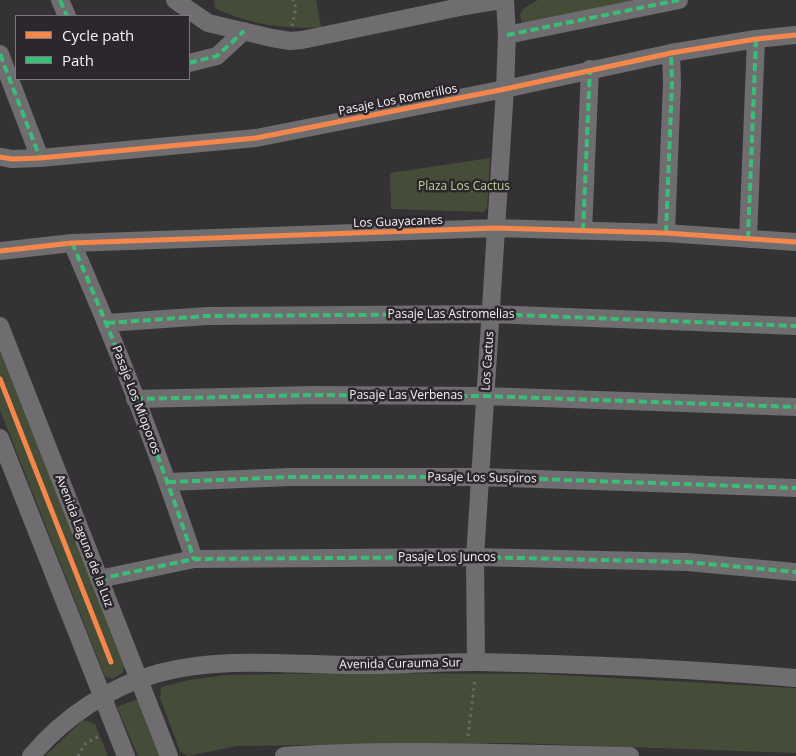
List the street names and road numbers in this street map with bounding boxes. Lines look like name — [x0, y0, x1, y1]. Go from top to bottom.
street label: Pasaje Los Romerillos — [337, 81, 459, 119]
street label: Los Guayacanes — [353, 213, 443, 231]
street label: Pasaje Las Astromelias — [388, 308, 514, 322]
street label: Los Cactus — [479, 331, 497, 391]
street label: Pasaje Los Mioporos — [109, 344, 163, 456]
street label: Pasaje Las Verbenas — [349, 389, 463, 403]
street label: Pasaje Los Suspiros — [427, 470, 537, 486]
street label: Avenida Laguna de la Luz — [52, 473, 116, 609]
street label: Pasaje Los Juncos — [398, 551, 496, 565]
street label: Avenida Curauma Sur — [339, 656, 461, 672]

